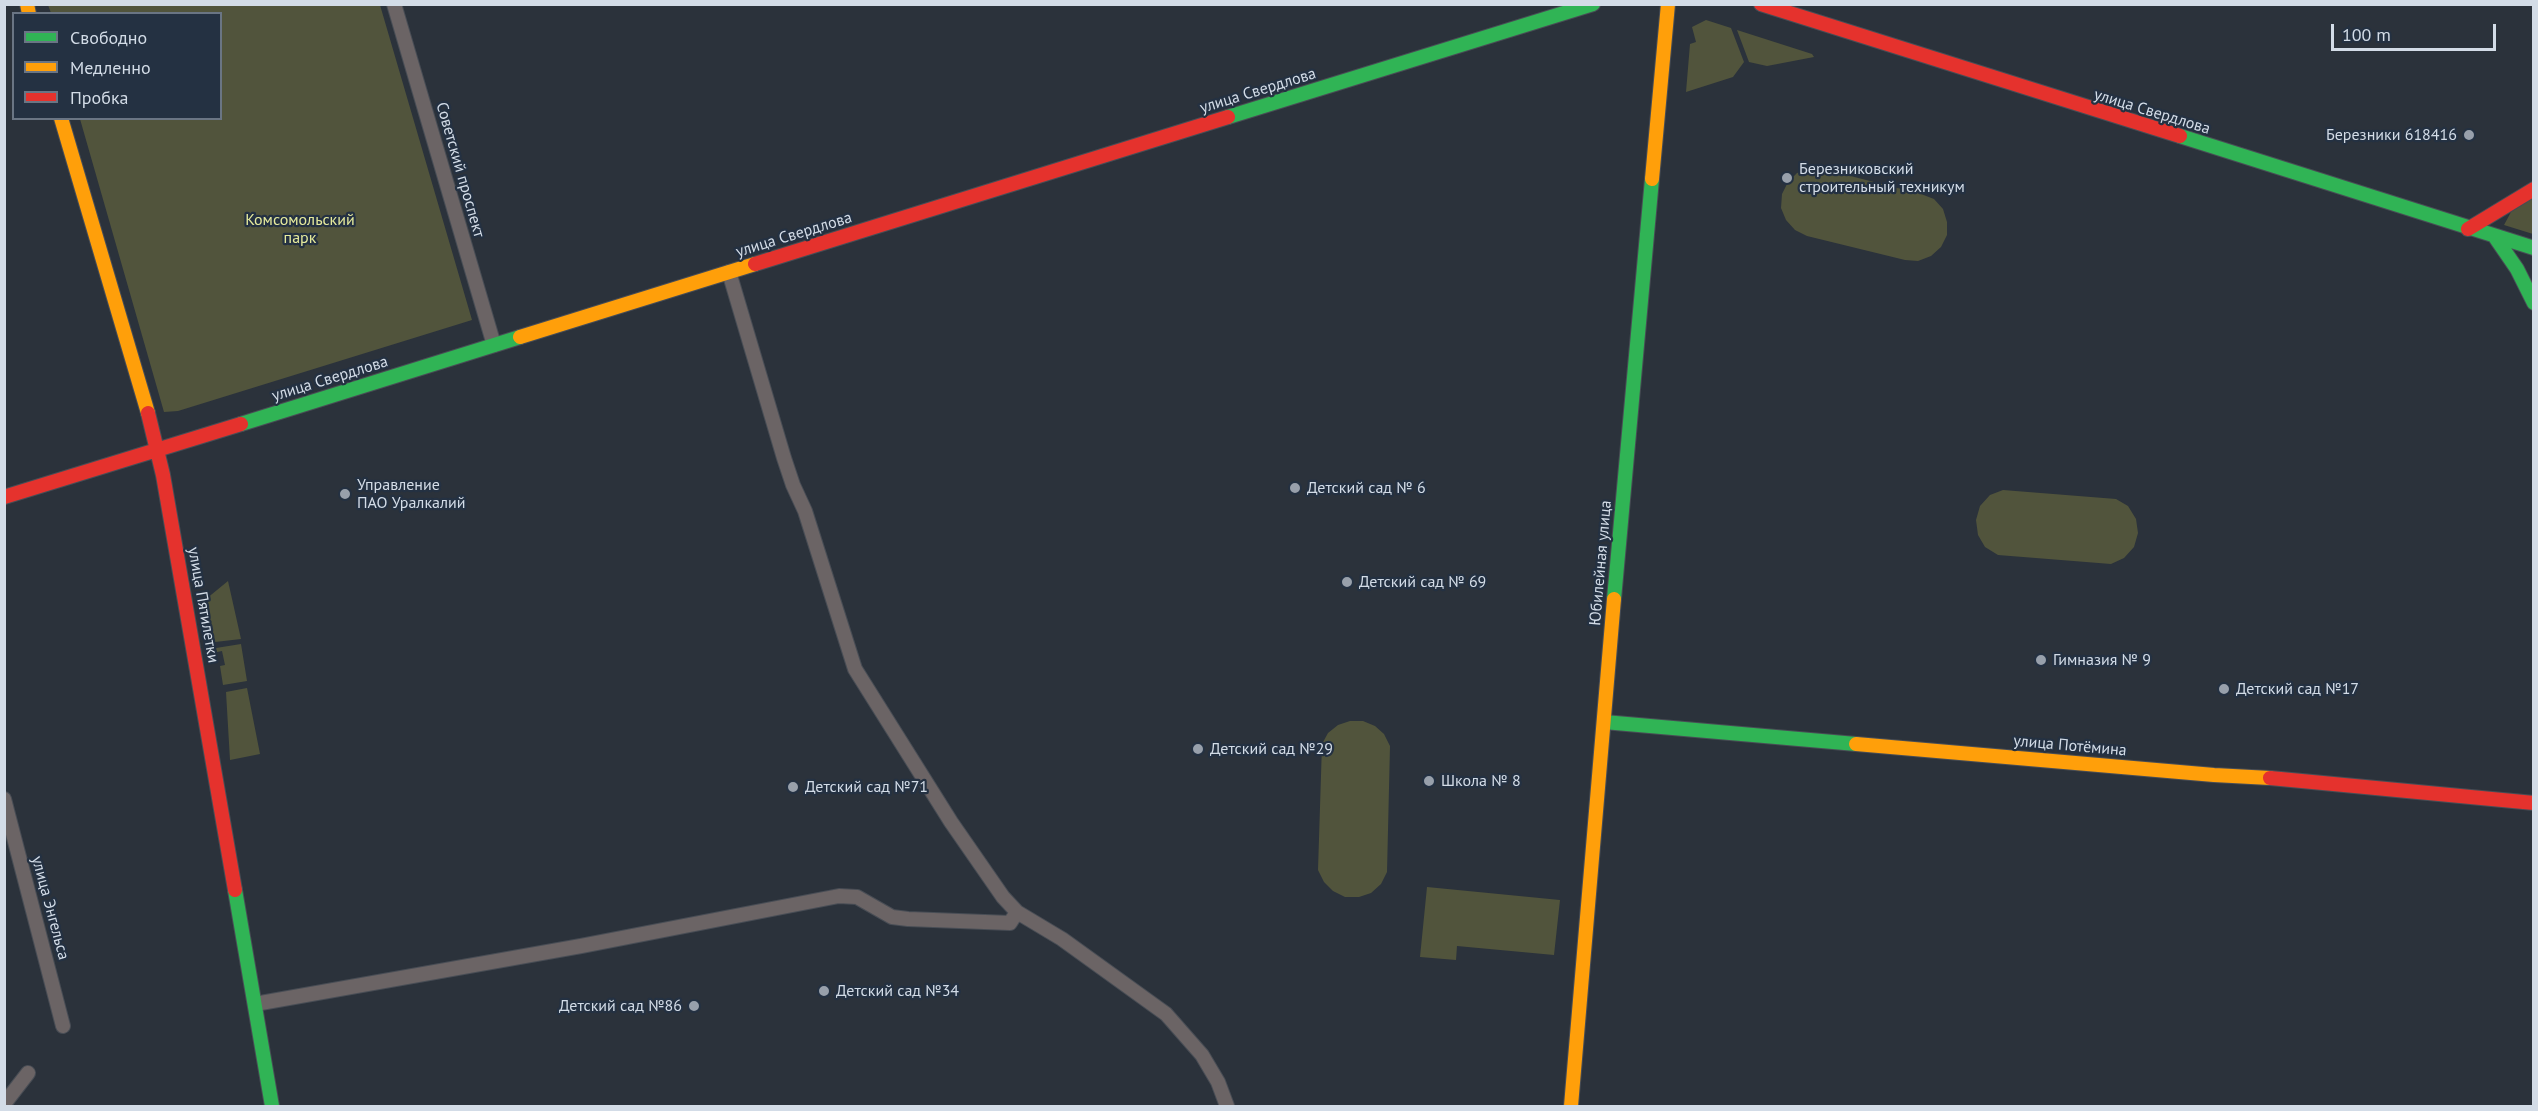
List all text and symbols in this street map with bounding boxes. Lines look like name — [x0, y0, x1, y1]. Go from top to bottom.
legend — [12, 12, 222, 120]
scale bar — [2334, 12, 2499, 50]
text: 100 m — [2342, 23, 2391, 46]
text: Свободно — [70, 26, 147, 49]
text: Медленно — [70, 56, 151, 79]
street label: улица Свердлова — [1198, 64, 1318, 118]
street label: улица Свердлова — [2092, 85, 2212, 139]
text: Пробка — [70, 86, 128, 109]
street label: Советский проспект — [432, 100, 488, 240]
place label: Березники 618416 — [2326, 125, 2457, 145]
marker: Березники 618416 — [2462, 128, 2476, 142]
place label: Березниковский строительный техникум — [1799, 159, 1965, 197]
marker: Березниковский строительный техникум — [1780, 171, 1794, 185]
street label: улица Свердлова — [734, 208, 854, 262]
park label: Комсомольский парк — [245, 210, 355, 248]
street label: улица Свердлова — [270, 352, 390, 406]
place label: Управление ПАО Уралкалий — [357, 475, 465, 513]
place label: Детский сад № 6 — [1307, 478, 1426, 498]
marker: Детский сад № 6 — [1288, 481, 1302, 495]
marker: Управление ПАО Уралкалий — [338, 487, 352, 501]
street label: Юбилейная улица — [1586, 500, 1616, 626]
street label: улица Пятилетки — [183, 546, 223, 664]
place label: Детский сад № 69 — [1359, 572, 1486, 592]
marker: Детский сад № 69 — [1340, 575, 1354, 589]
place label: Гимназия № 9 — [2053, 650, 2151, 670]
marker: Гимназия № 9 — [2034, 653, 2048, 667]
place label: Детский сад №17 — [2236, 679, 2359, 699]
marker: Детский сад №17 — [2217, 682, 2231, 696]
street label: улица Потёмина — [2013, 731, 2127, 761]
place label: Детский сад №29 — [1210, 739, 1333, 759]
marker: Детский сад №29 — [1191, 742, 1205, 756]
place label: Школа № 8 — [1441, 771, 1521, 791]
marker: Школа № 8 — [1422, 774, 1436, 788]
place label: Детский сад №71 — [805, 777, 928, 797]
marker: Детский сад №71 — [786, 780, 800, 794]
street label: улица Энгельса — [27, 854, 73, 962]
place label: Детский сад №34 — [836, 981, 959, 1001]
marker: Детский сад №34 — [817, 984, 831, 998]
place label: Детский сад №86 — [559, 996, 682, 1016]
marker: Детский сад №86 — [687, 999, 701, 1013]

